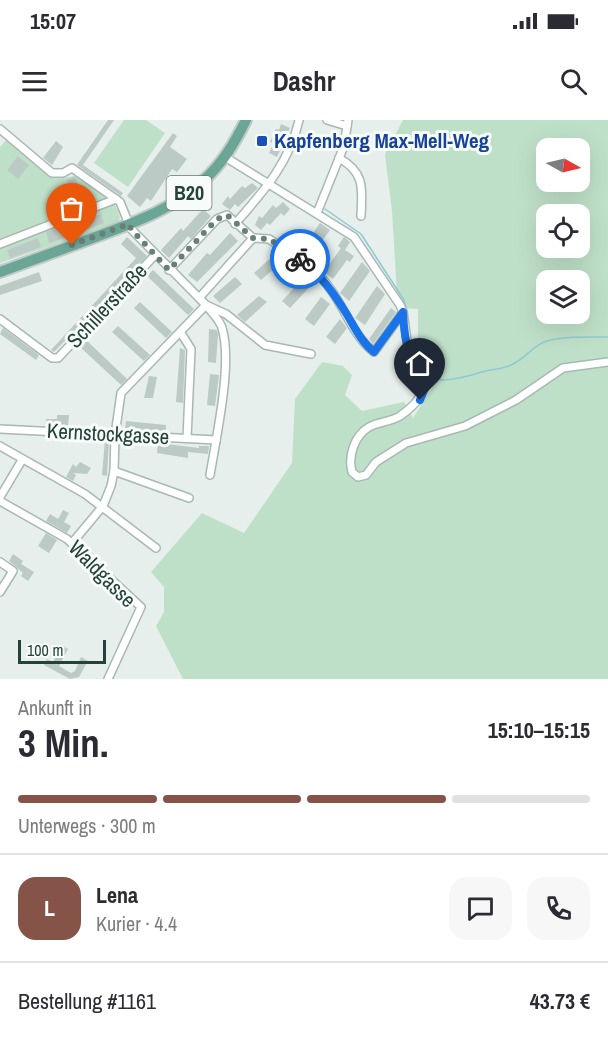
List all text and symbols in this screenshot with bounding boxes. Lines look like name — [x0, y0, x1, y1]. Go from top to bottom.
text: 15:07 — [30, 6, 76, 36]
text: Dashr — [273, 63, 335, 99]
icon: menu — [18, 65, 51, 98]
icon: search — [557, 65, 590, 98]
place label: Kapfenberg Max-Mell-Weg — [274, 126, 489, 155]
marker: Kapfenberg Max-Mell-Weg — [255, 134, 269, 148]
north arrow — [536, 138, 590, 192]
map controls — [536, 138, 590, 324]
road number: B20 — [166, 176, 212, 210]
pin — [46, 183, 97, 245]
icon: bag — [55, 192, 88, 225]
button: locate — [536, 204, 590, 258]
courier — [270, 229, 330, 289]
icon: bike — [284, 243, 317, 276]
street label: Schillerstraße — [60, 257, 153, 354]
button: layers — [536, 270, 590, 324]
pin — [394, 338, 445, 400]
icon: home — [403, 347, 436, 380]
street label: Kernstockgasse — [46, 416, 170, 451]
street label: Waldgasse — [62, 534, 142, 614]
scale bar — [18, 637, 106, 664]
text: 100 m — [27, 639, 63, 661]
text: Ankunft in — [18, 694, 92, 721]
text: 15:10–15:15 — [488, 715, 590, 745]
text: 3 Min. — [18, 717, 109, 769]
text: Unterwegs · 300 m — [18, 812, 156, 839]
button: chat — [449, 877, 512, 940]
button: phone — [527, 877, 590, 940]
text: Lena — [96, 880, 138, 910]
text: L — [44, 893, 55, 923]
text: Kurier · 4.4 — [96, 910, 177, 937]
text: Bestellung #1161 — [18, 986, 156, 1016]
text: 43.73 € — [530, 986, 590, 1016]

